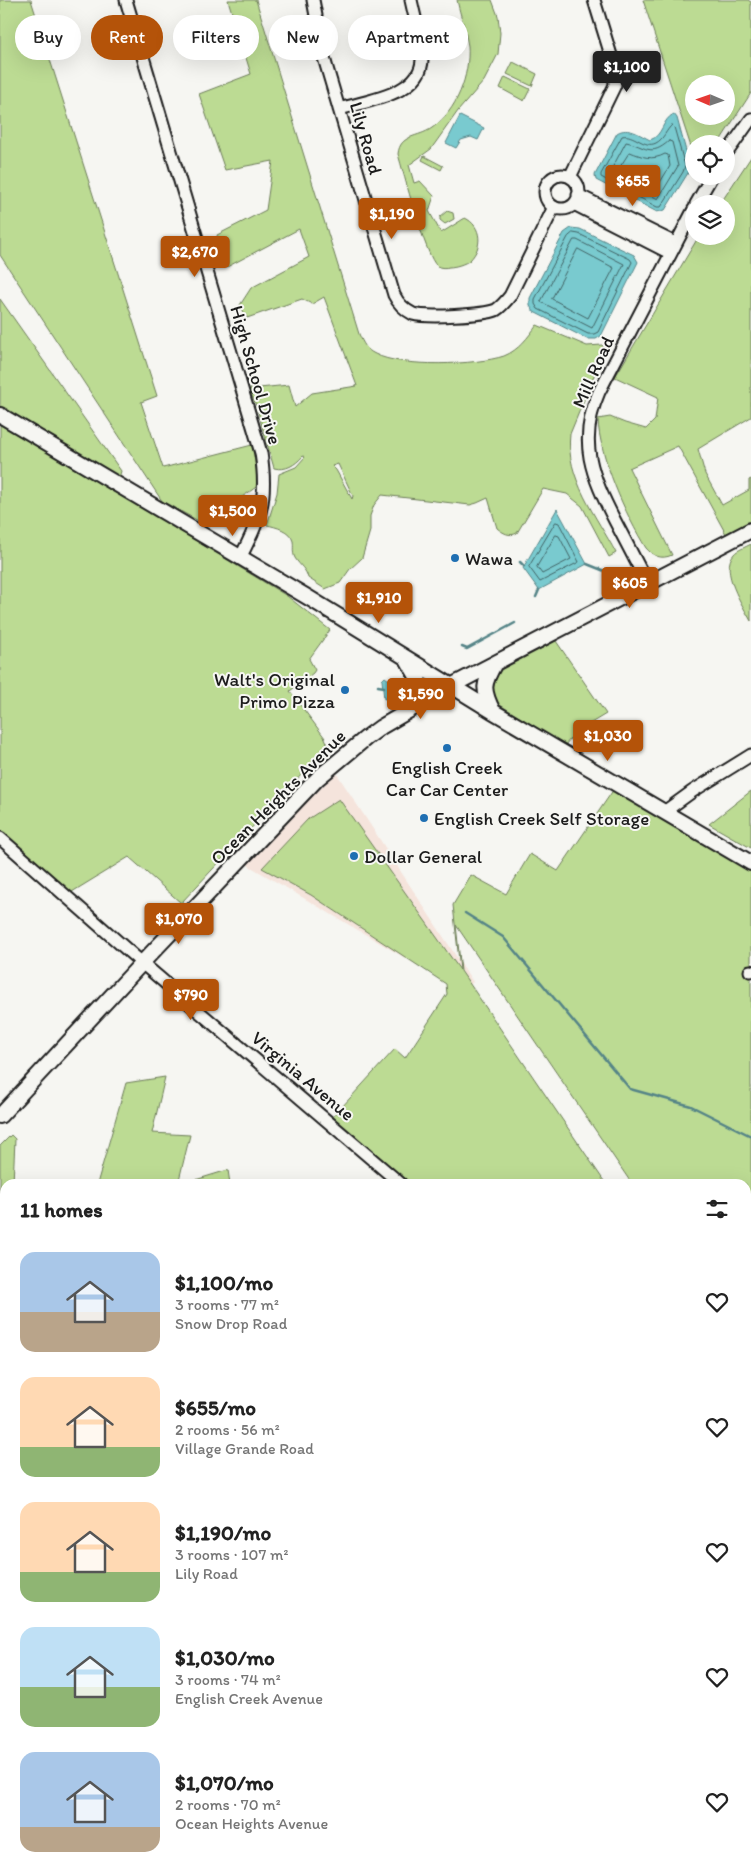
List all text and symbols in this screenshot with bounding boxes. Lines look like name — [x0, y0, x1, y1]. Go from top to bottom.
chip: Buy — [15, 15, 81, 60]
chip: Rent — [91, 15, 163, 60]
chip: Filters — [173, 15, 259, 60]
chip: New — [269, 15, 338, 60]
chip: Apartment — [348, 15, 468, 60]
pin: $1,100 — [586, 51, 668, 93]
text: $1,100 — [604, 57, 650, 76]
north arrow — [685, 75, 735, 125]
map controls — [685, 75, 735, 245]
street label: Lily Road — [345, 99, 388, 178]
button: locate — [685, 135, 735, 185]
pin: $655 — [603, 164, 663, 207]
text: $655 — [616, 171, 650, 190]
button: layers — [685, 195, 735, 245]
pin: $1,190 — [351, 198, 433, 240]
text: $1,190 — [370, 204, 414, 223]
pin: $2,670 — [154, 236, 236, 278]
text: $2,670 — [172, 242, 218, 261]
street label: High School Drive — [225, 303, 287, 447]
street label: Mill Road — [567, 332, 619, 412]
pin: $1,500 — [192, 494, 274, 537]
text: $1,500 — [209, 501, 257, 520]
place label: Wawa — [465, 547, 513, 570]
marker: Wawa — [449, 552, 461, 564]
pin: $605 — [600, 566, 660, 609]
text: $605 — [613, 573, 647, 592]
pin: $1,910 — [338, 582, 420, 624]
text: $1,910 — [357, 588, 401, 607]
place label: Walt's Original Primo Pizza — [214, 668, 336, 713]
pin: $1,590 — [380, 678, 462, 720]
marker: Walt's Original Primo Pizza — [339, 684, 351, 696]
text: $1,590 — [398, 684, 444, 703]
pin: $1,030 — [567, 720, 649, 762]
street label: Ocean Heights Avenue — [206, 725, 350, 869]
text: $1,030 — [584, 726, 632, 745]
marker: English Creek Car Car Center — [441, 742, 453, 754]
place label: English Creek Car Car Center — [386, 756, 509, 801]
place label: English Creek Self Storage — [434, 807, 649, 830]
marker: English Creek Self Storage — [418, 812, 430, 824]
place label: Dollar General — [364, 845, 483, 868]
marker: Dollar General — [348, 850, 360, 862]
pin: $1,070 — [138, 902, 220, 945]
text: $1,070 — [156, 909, 202, 928]
pin: $790 — [161, 978, 221, 1021]
text: $790 — [174, 985, 208, 1004]
street label: Virginia Avenue — [247, 1026, 359, 1126]
icon: filters — [703, 1195, 731, 1223]
text: 11 homes — [20, 1197, 103, 1222]
text: $1,100/mo — [175, 1270, 273, 1295]
icon: home — [60, 1272, 120, 1332]
icon: heart — [703, 1288, 731, 1316]
text: 3 rooms · 77 m² — [175, 1295, 279, 1314]
text: Snow Drop Road — [175, 1314, 287, 1333]
text: $655/mo — [175, 1395, 256, 1420]
icon: home — [60, 1397, 120, 1457]
icon: heart — [703, 1413, 731, 1441]
text: 2 rooms · 56 m² — [175, 1420, 280, 1439]
text: Village Grande Road — [175, 1439, 314, 1458]
text: $1,190/mo — [175, 1520, 271, 1545]
icon: home — [60, 1522, 120, 1582]
icon: heart — [703, 1538, 731, 1566]
text: 3 rooms · 107 m² — [175, 1545, 288, 1564]
text: Lily Road — [175, 1564, 238, 1583]
text: $1,030/mo — [175, 1645, 275, 1670]
icon: home — [60, 1647, 120, 1707]
icon: heart — [703, 1663, 731, 1691]
text: 3 rooms · 74 m² — [175, 1670, 281, 1689]
text: English Creek Avenue — [175, 1689, 323, 1708]
text: $1,070/mo — [175, 1770, 274, 1795]
icon: home — [60, 1772, 120, 1832]
icon: heart — [703, 1788, 731, 1816]
text: 2 rooms · 70 m² — [175, 1795, 281, 1814]
text: Ocean Heights Avenue — [175, 1814, 328, 1833]

